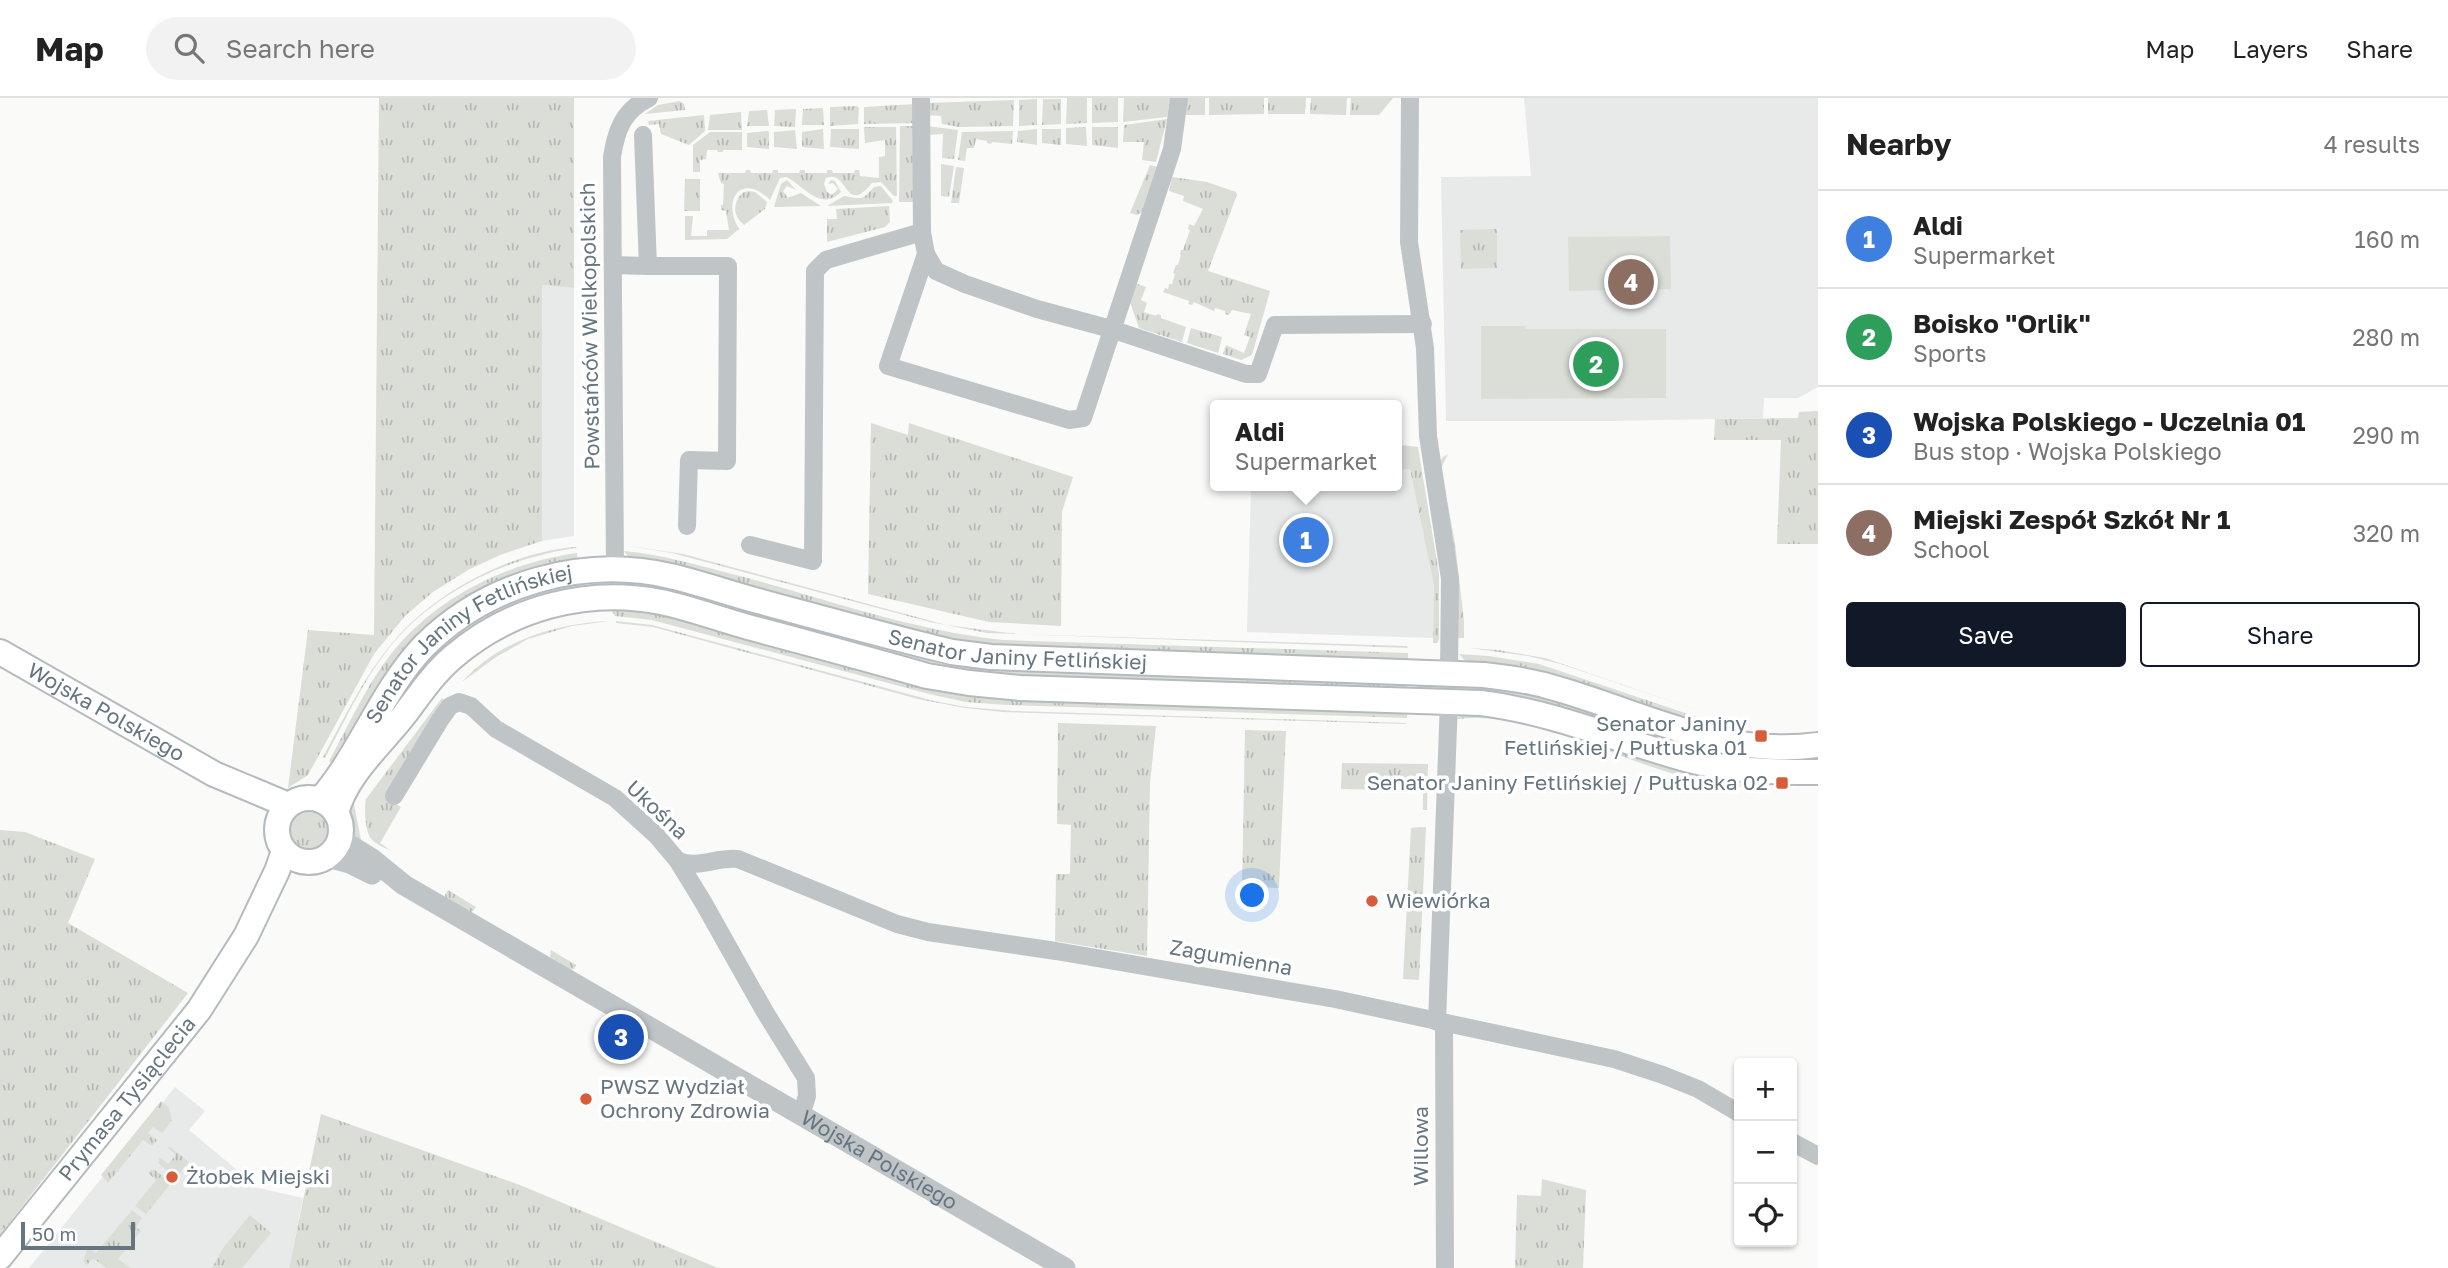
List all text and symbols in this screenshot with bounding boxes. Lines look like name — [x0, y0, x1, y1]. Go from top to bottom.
search box — [146, 17, 636, 80]
text: Map — [35, 29, 104, 68]
icon: search — [170, 29, 208, 67]
text: Search here — [226, 33, 375, 64]
text: Map — [2145, 34, 2194, 63]
text: Layers — [2232, 34, 2308, 63]
text: Share — [2346, 34, 2413, 63]
text: Nearby — [1846, 126, 1951, 162]
text: 4 results — [2324, 130, 2420, 158]
street label: Powstańców Wielkopolskich — [573, 182, 605, 470]
text: Aldi — [1913, 210, 1963, 241]
text: 1 — [1863, 225, 1875, 253]
text: 160 m — [2355, 225, 2420, 253]
text: Supermarket — [1913, 241, 2056, 269]
pin: 4 — [1608, 256, 1654, 308]
text: Boisko "Orlik" — [1913, 308, 2091, 339]
text: 2 — [1862, 323, 1876, 351]
text: 280 m — [2352, 323, 2420, 351]
pin: 2 — [1573, 338, 1619, 390]
text: Sports — [1913, 339, 1987, 367]
popup — [1210, 400, 1402, 491]
text: Wojska Polskiego - Uczelnia 01 — [1913, 406, 2305, 437]
text: Aldi — [1235, 416, 1285, 447]
text: 3 — [1862, 421, 1876, 449]
text: 290 m — [2352, 421, 2420, 449]
text: Bus stop · Wojska Polskiego — [1913, 437, 2221, 465]
text: Supermarket — [1235, 447, 1377, 475]
text: Miejski Zespół Szkół Nr 1 — [1913, 504, 2230, 535]
pin: 1 — [1283, 514, 1329, 566]
text: 4 — [1862, 519, 1876, 547]
text: 320 m — [2353, 519, 2420, 547]
text: School — [1913, 535, 1989, 563]
street label: Senator Janiny Fetlińskiej — [359, 559, 574, 728]
button: Save — [1846, 602, 2126, 667]
button: Share — [2140, 602, 2420, 667]
street label: Senator Janiny Fetlińskiej — [886, 623, 1148, 675]
street label: Wojska Polskiego — [23, 656, 190, 767]
place label: Senator Janiny Fetlińskiej / Pułtuska 01 — [1504, 710, 1747, 760]
marker: Senator Janiny Fetlińskiej / Pułtuska 01 — [1753, 728, 1769, 744]
place label: Senator Janiny Fetlińskiej / Pułtuska 02 — [1367, 769, 1768, 795]
street label: Ukośna — [621, 774, 694, 844]
marker: Senator Janiny Fetlińskiej / Pułtuska 02 — [1774, 775, 1790, 791]
your location — [1235, 878, 1269, 912]
place label: Wiewiórka — [1386, 887, 1491, 913]
marker: Wiewiórka — [1364, 893, 1380, 909]
street label: Zagumienna — [1168, 933, 1295, 981]
street label: Prymasa Tysiąclecia — [52, 1011, 201, 1186]
pin: 3 — [598, 1011, 644, 1063]
map controls — [1734, 1058, 1797, 1247]
button: + — [1734, 1058, 1797, 1121]
place label: PWSZ Wydział Ochrony Zdrowia — [600, 1073, 770, 1123]
marker: PWSZ Wydział Ochrony Zdrowia — [578, 1091, 594, 1107]
street label: Wojska Polskiego — [797, 1104, 963, 1215]
street label: Willowa — [1407, 1106, 1433, 1186]
button: − — [1734, 1121, 1797, 1184]
place label: Żłobek Miejski — [186, 1163, 330, 1189]
marker: Żłobek Miejski — [164, 1169, 180, 1185]
button: locate — [1734, 1184, 1797, 1247]
scale bar — [21, 1219, 135, 1251]
text: 50 m — [32, 1222, 76, 1245]

